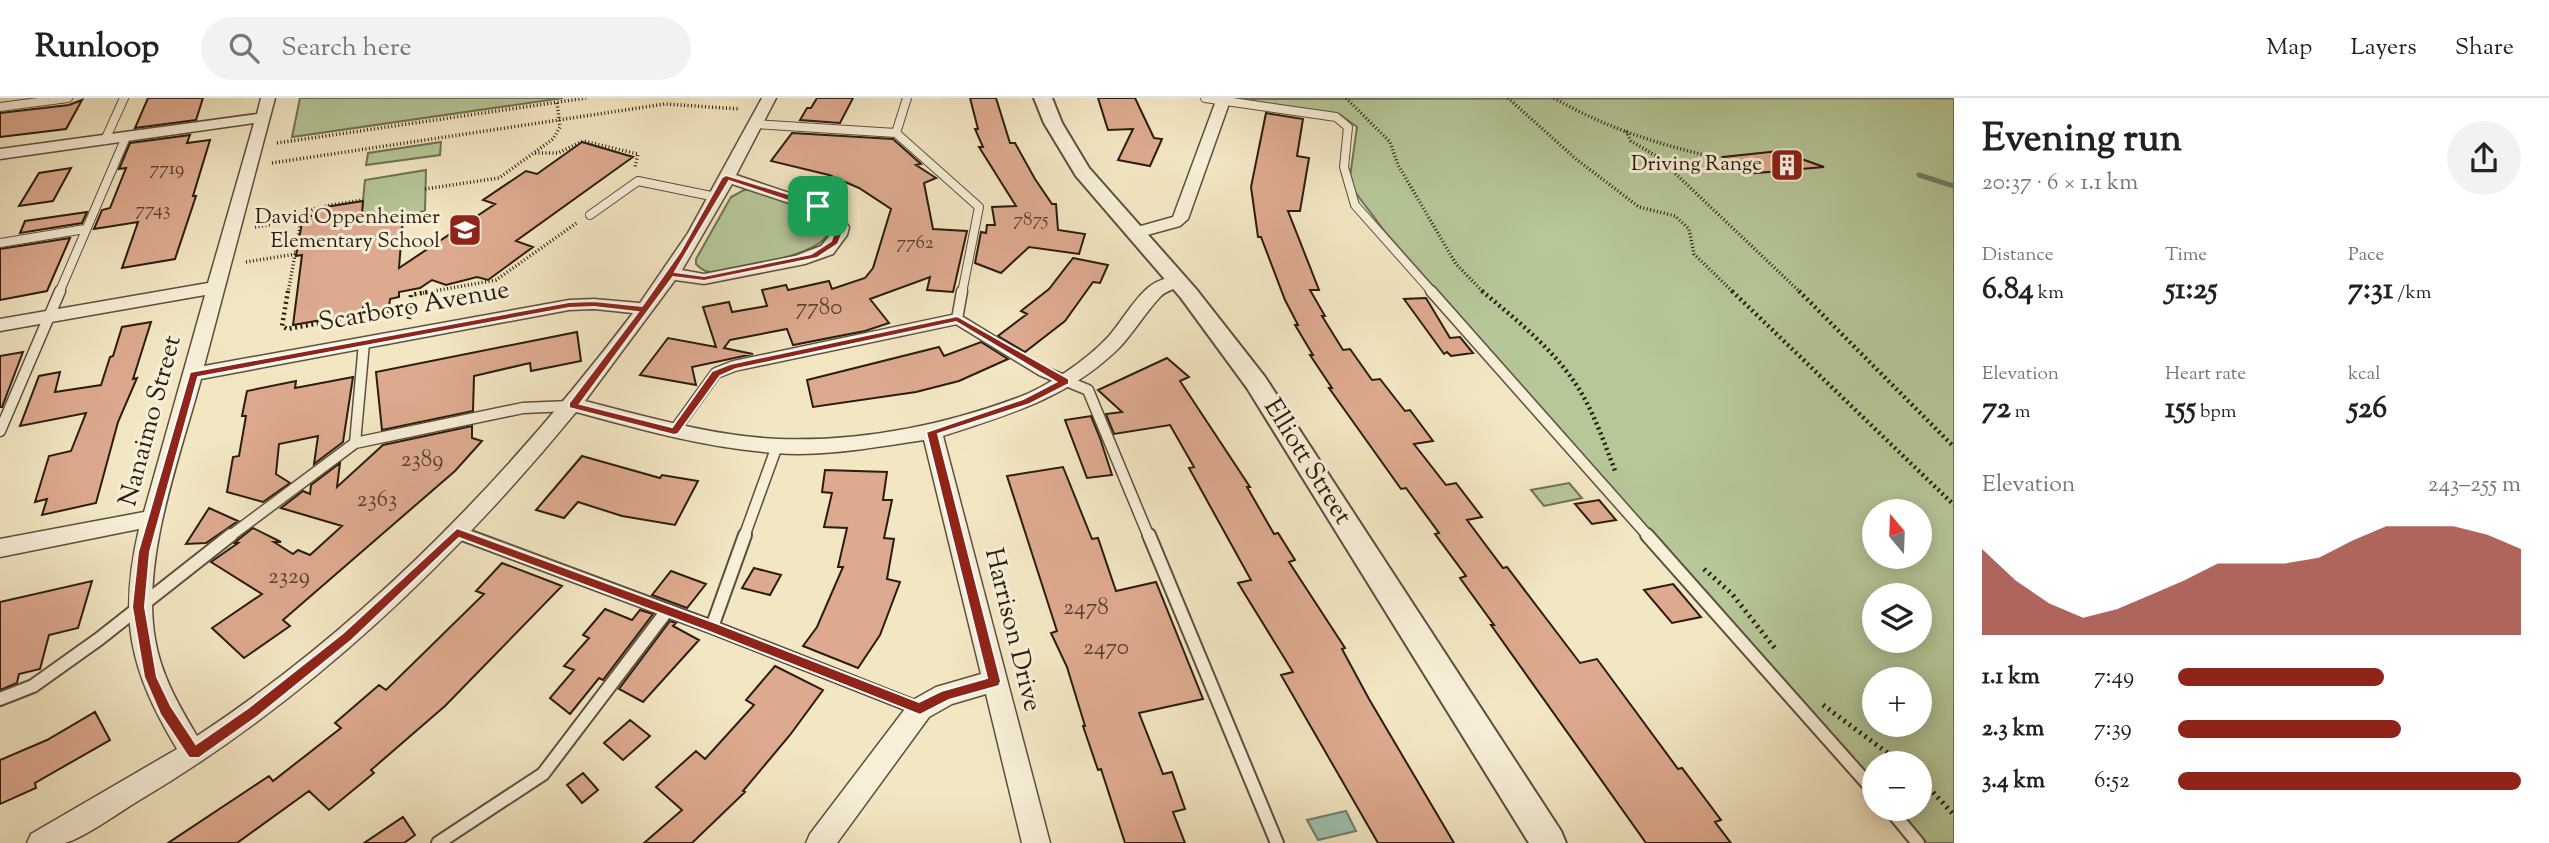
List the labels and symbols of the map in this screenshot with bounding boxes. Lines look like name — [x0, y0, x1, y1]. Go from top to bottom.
building icon: Driving Range — [1768, 146, 1806, 184]
place label: Driving Range — [1631, 150, 1762, 180]
house number: 7719 — [150, 156, 184, 183]
pin — [788, 176, 848, 236]
house number: 7743 — [136, 197, 171, 224]
place label: David Oppenheimer Elementary School — [255, 203, 440, 257]
house number: 7875 — [1013, 207, 1049, 234]
school or university icon: David Oppenheimer Elementary School — [446, 211, 484, 249]
house number: 7762 — [896, 230, 934, 257]
street label: Scarboro Avenue — [316, 272, 512, 342]
house number: 7780 — [796, 292, 842, 325]
street label: Nanaimo Street — [110, 331, 192, 511]
street label: Elliott Street — [1254, 392, 1360, 532]
house number: 2389 — [401, 444, 443, 477]
house number: 2363 — [357, 484, 397, 517]
north arrow — [1862, 499, 1932, 569]
street label: Harrison Drive — [974, 545, 1050, 715]
house number: 2329 — [268, 561, 310, 594]
house number: 2478 — [1063, 592, 1109, 625]
house number: 2470 — [1083, 632, 1129, 665]

